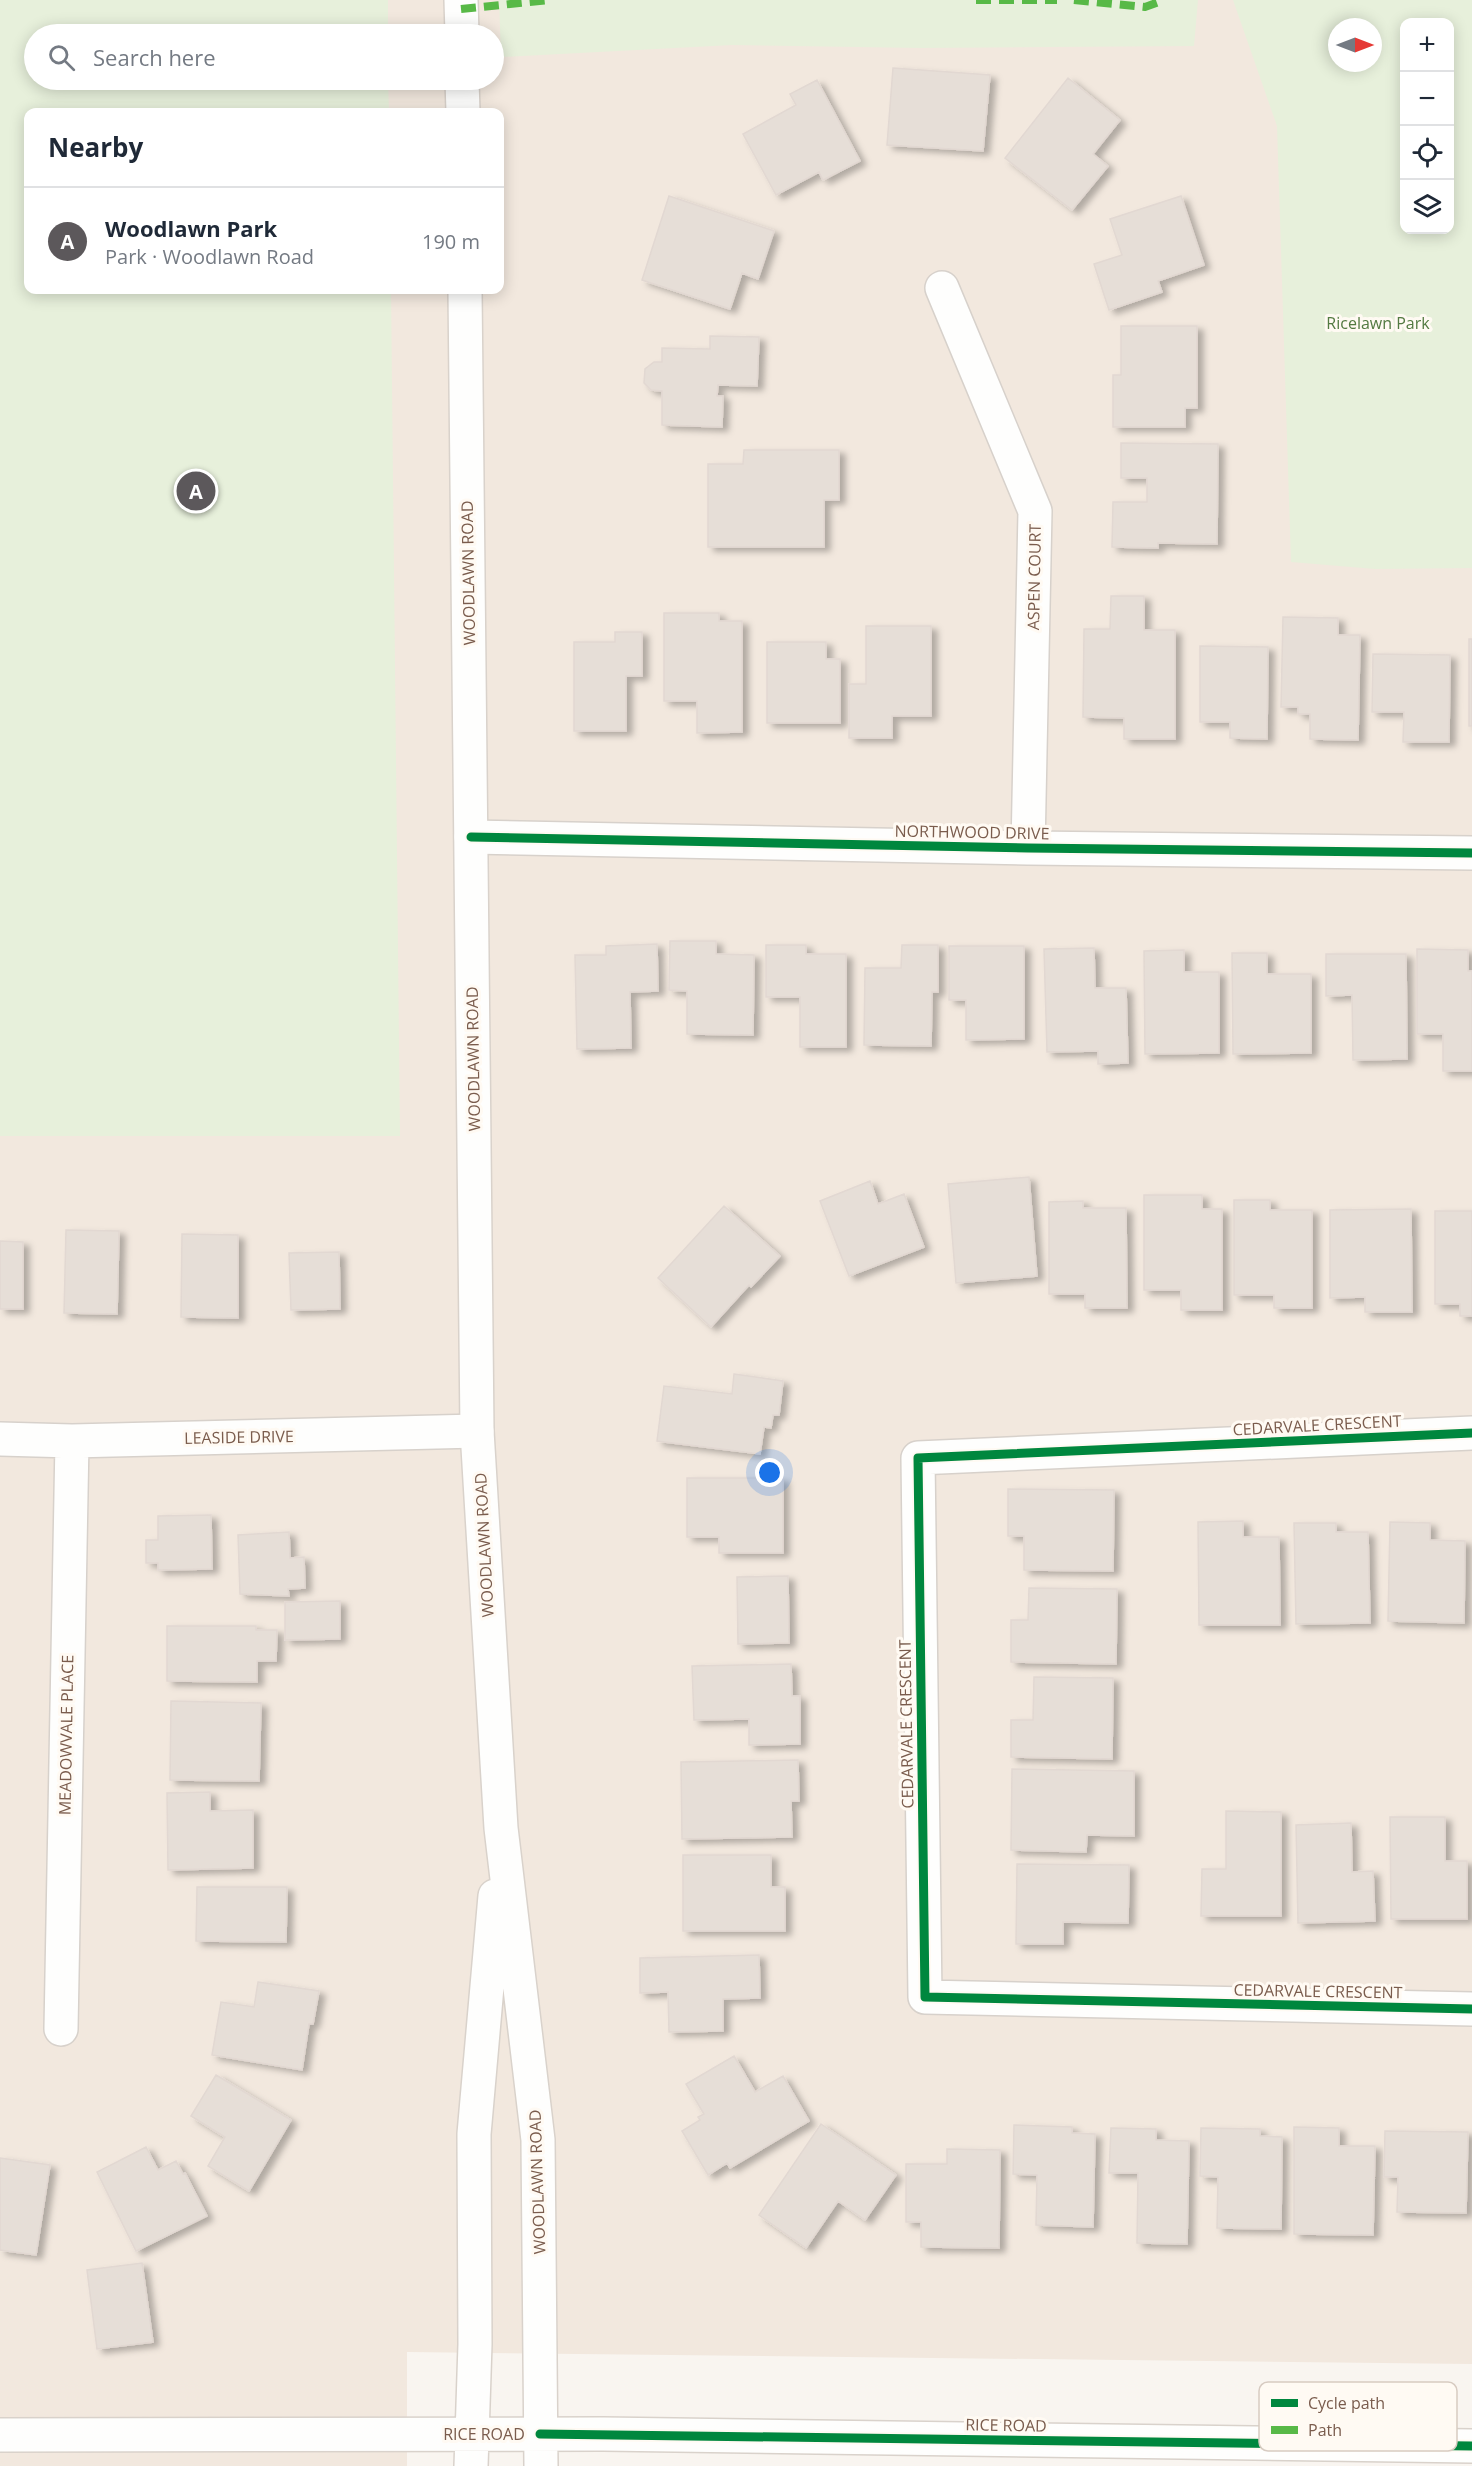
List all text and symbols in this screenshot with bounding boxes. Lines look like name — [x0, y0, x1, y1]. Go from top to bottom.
north arrow — [1328, 18, 1382, 72]
map controls — [1400, 18, 1454, 234]
button: + — [1400, 18, 1454, 72]
search box — [24, 24, 504, 90]
icon: search — [45, 41, 78, 74]
text: Search here — [93, 42, 216, 72]
button: − — [1400, 72, 1454, 126]
button: locate — [1400, 126, 1454, 180]
text: Nearby — [48, 129, 143, 165]
button: layers — [1400, 180, 1454, 234]
text: Woodlawn Park — [105, 213, 277, 243]
text: A — [61, 228, 74, 255]
text: 190 m — [422, 228, 480, 255]
text: Park · Woodlawn Road — [105, 243, 314, 270]
park label: Ricelawn Park — [1326, 312, 1430, 334]
pin: A — [176, 468, 216, 514]
street label: WOODLAWN ROAD — [456, 500, 480, 646]
street label: ASPEN COURT — [1022, 523, 1046, 630]
street label: NORTHWOOD DRIVE — [894, 820, 1050, 844]
street label: WOODLAWN ROAD — [461, 986, 485, 1132]
street label: CEDARVALE CRESCENT — [1232, 1410, 1402, 1440]
street label: LEASIDE DRIVE — [184, 1425, 294, 1449]
your location — [755, 1458, 784, 1487]
street label: WOODLAWN ROAD — [469, 1472, 499, 1618]
street label: CEDARVALE CRESCENT — [894, 1639, 918, 1809]
street label: MEADOWVALE PLACE — [54, 1655, 78, 1815]
street label: CEDARVALE CRESCENT — [1233, 1979, 1403, 2003]
street label: WOODLAWN ROAD — [523, 2109, 551, 2255]
legend — [1259, 2382, 1457, 2451]
text: Cycle path — [1308, 2392, 1385, 2414]
street label: RICE ROAD — [965, 2413, 1047, 2437]
text: Path — [1308, 2419, 1342, 2441]
street label: RICE ROAD — [443, 2423, 525, 2445]

